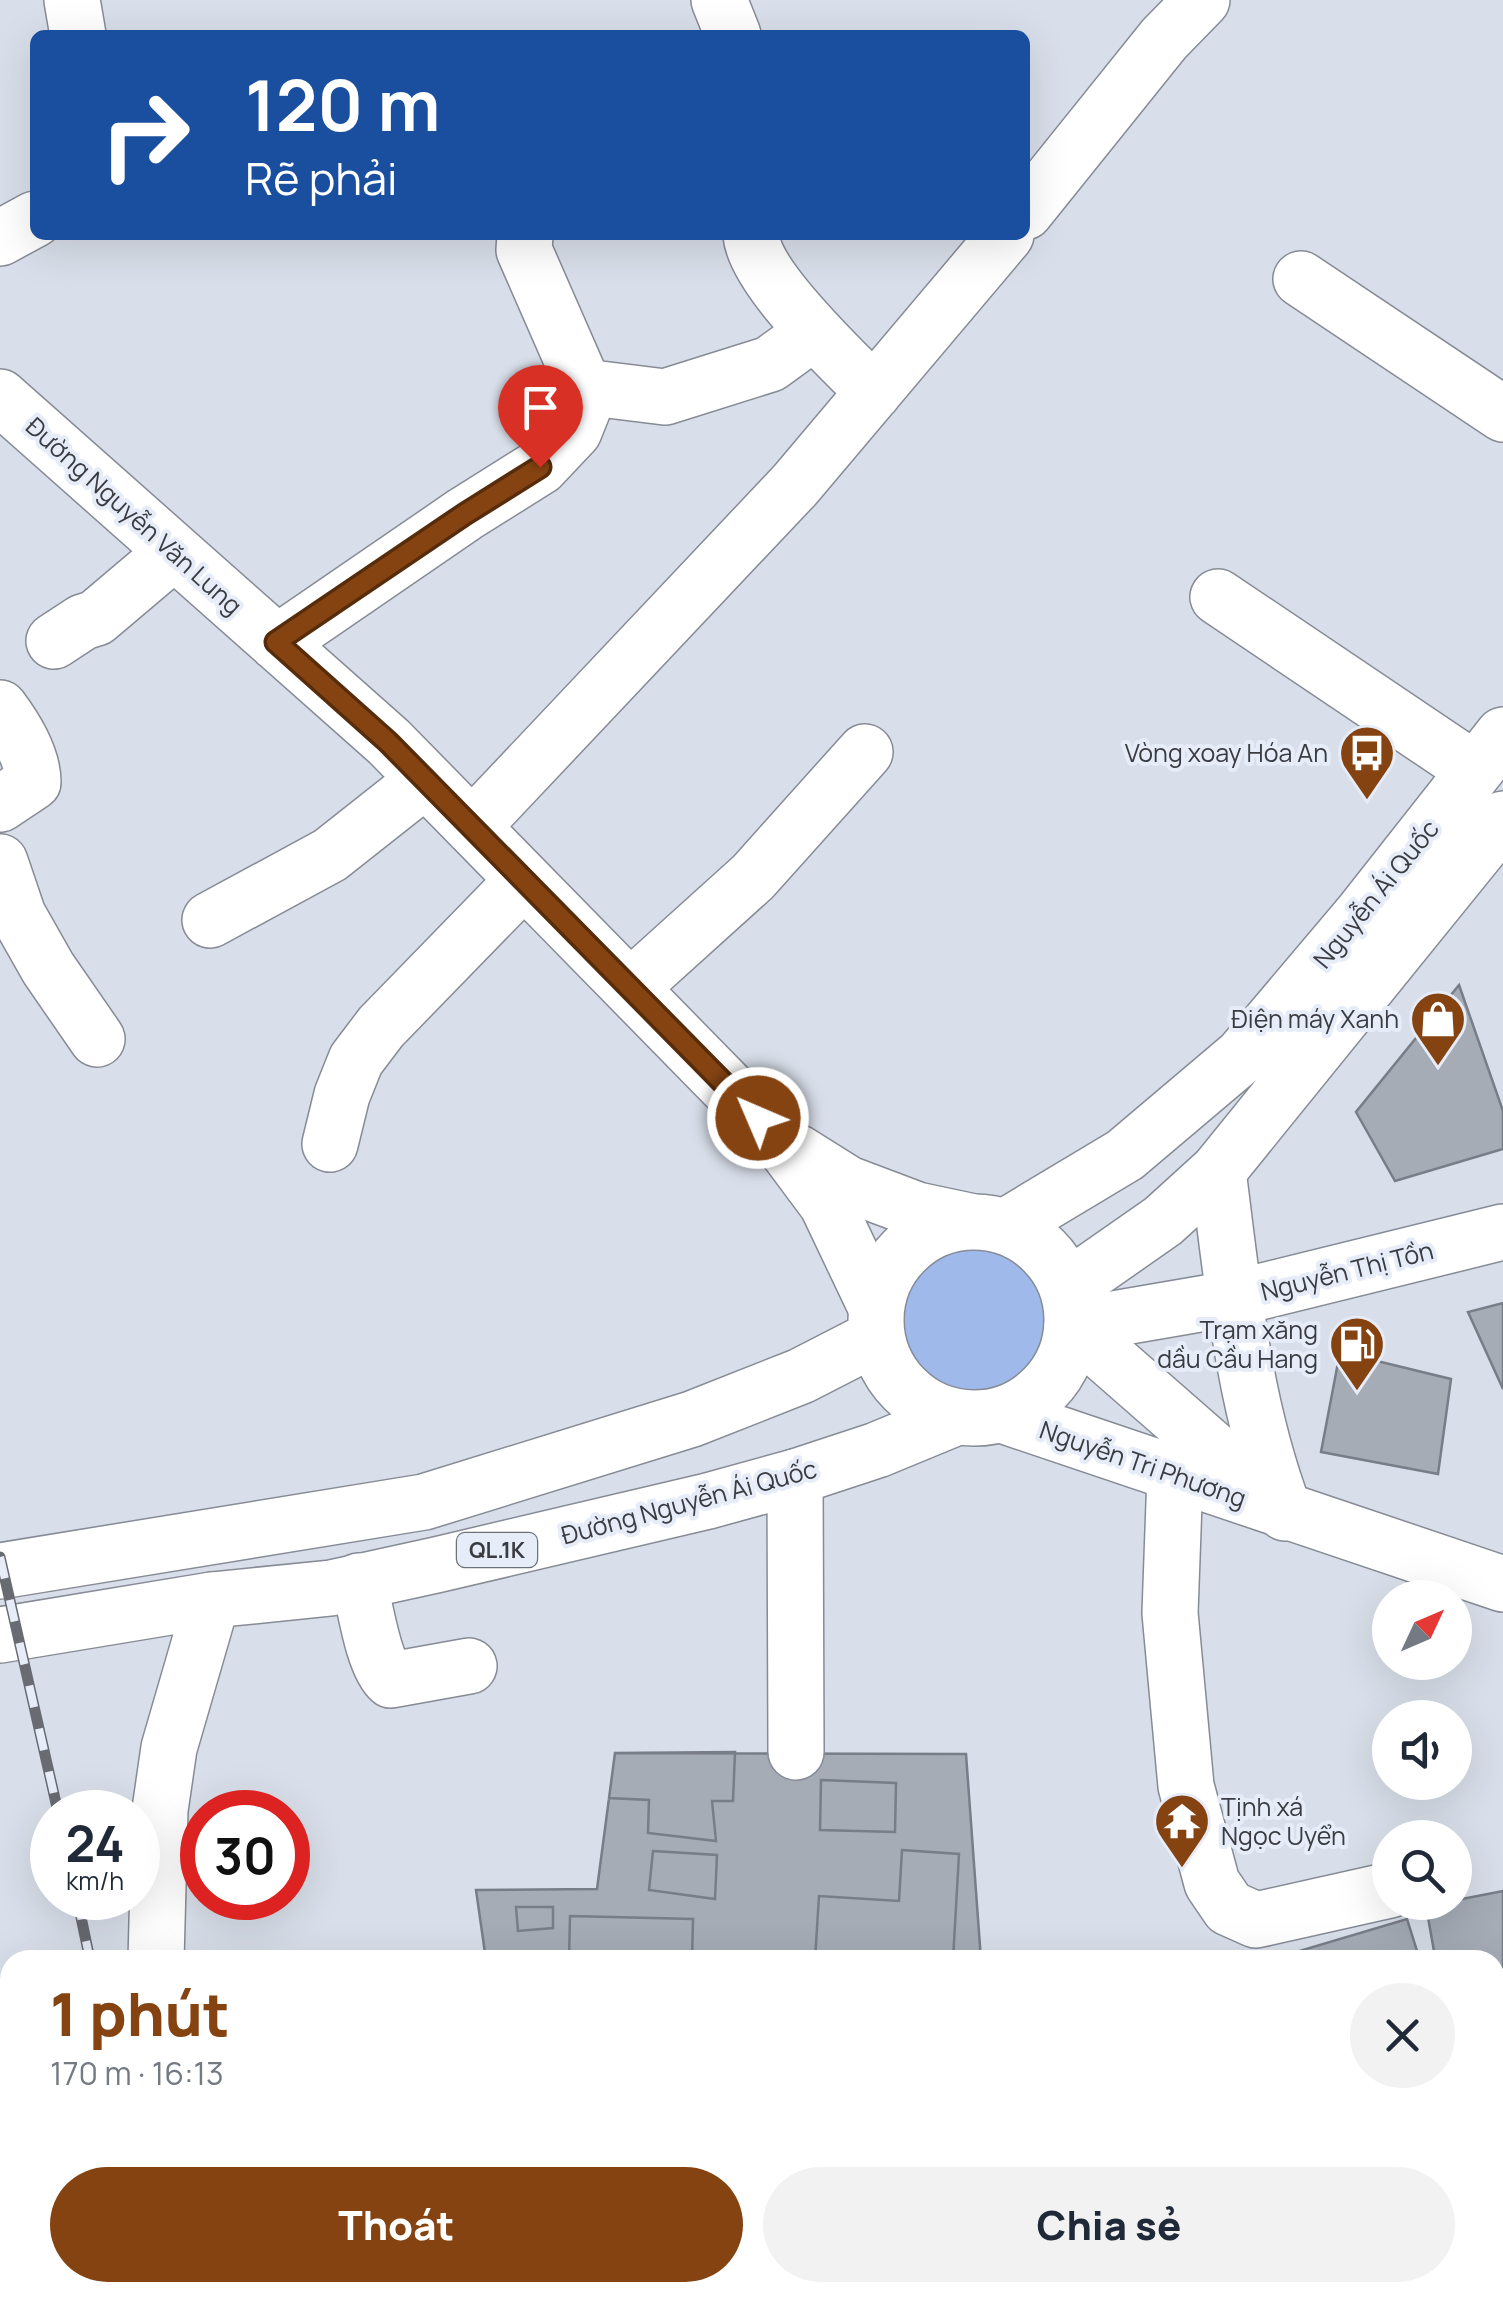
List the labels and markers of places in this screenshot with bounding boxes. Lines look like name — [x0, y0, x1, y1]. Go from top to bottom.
pin — [498, 365, 583, 468]
bus stop icon: Vòng xoay Hóa An — [1337, 723, 1397, 802]
place label: Vòng xoay Hóa An — [1125, 735, 1328, 770]
shop icon: Điện máy Xanh — [1408, 989, 1468, 1068]
place label: Điện máy Xanh — [1231, 1001, 1399, 1036]
place label: Trạm xăng dầu Cầu Hang — [1157, 1312, 1318, 1376]
fuel station icon: Trạm xăng dầu Cầu Hang — [1327, 1314, 1387, 1393]
place label: Tịnh xá Ngọc Uyển — [1221, 1789, 1346, 1853]
temple icon: Tịnh xá Ngọc Uyển — [1152, 1791, 1212, 1870]

